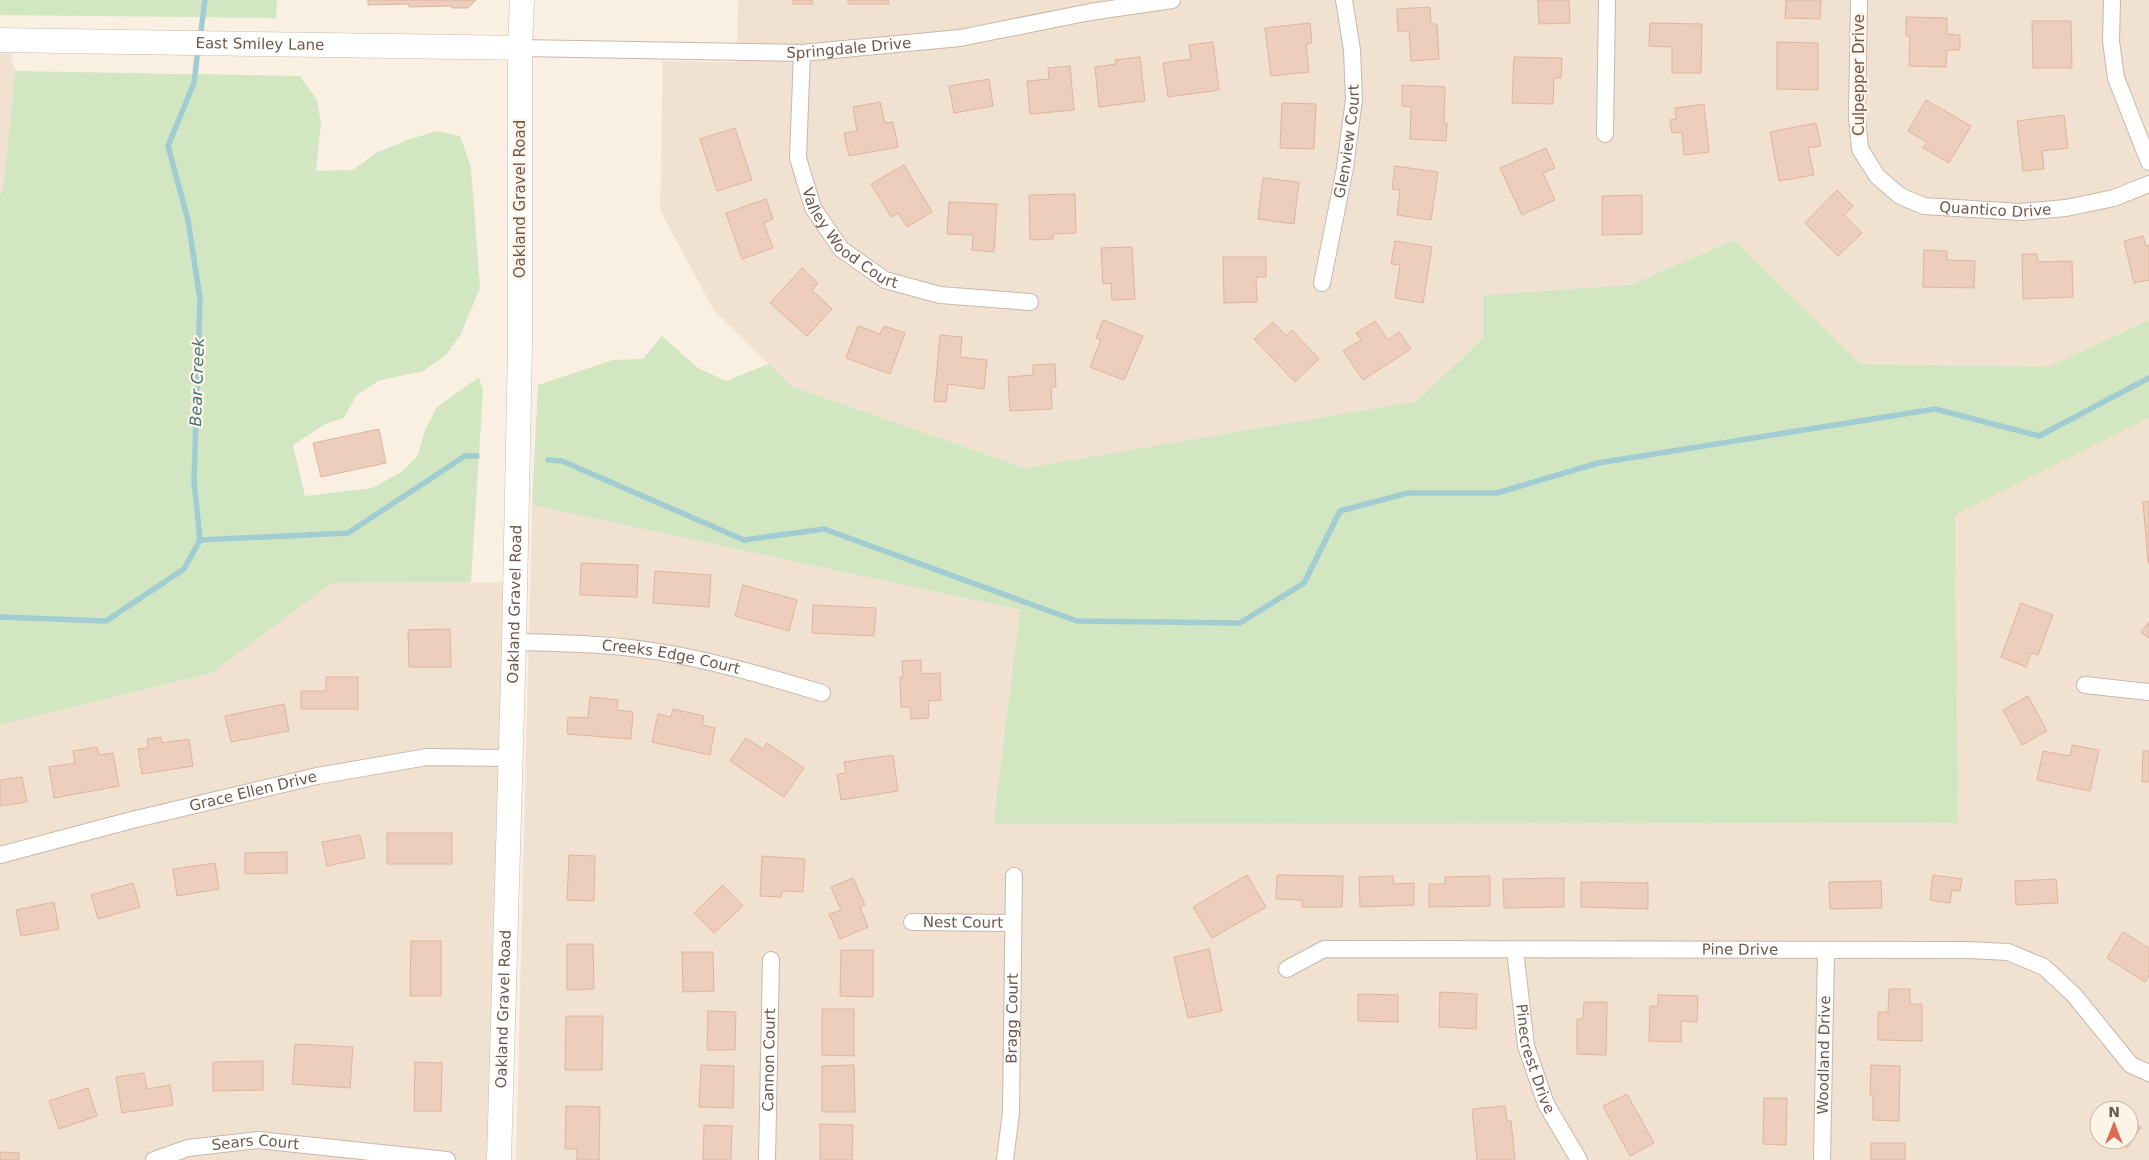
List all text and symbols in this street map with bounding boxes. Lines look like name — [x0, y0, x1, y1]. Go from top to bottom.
street label: Culpepper Drive — [1850, 14, 1868, 136]
street label: East Smiley Lane — [195, 34, 325, 54]
street label: Springdale Drive — [786, 34, 912, 62]
street label: Glenview Court — [1330, 84, 1363, 200]
street label: Oakland Gravel Road — [511, 120, 529, 278]
street label: Valley Wood Court — [798, 185, 900, 292]
street label: Quantico Drive — [1939, 198, 2052, 221]
water label: Bear Creek — [186, 336, 208, 427]
street label: Oakland Gravel Road — [504, 525, 525, 684]
street label: Creeks Edge Court — [601, 636, 742, 678]
street label: Grace Ellen Drive — [187, 767, 319, 815]
street label: Nest Court — [923, 913, 1003, 932]
street label: Oakland Gravel Road — [492, 930, 515, 1089]
street label: Pine Drive — [1702, 941, 1778, 959]
street label: Bragg Court — [1003, 973, 1022, 1064]
street label: Woodland Drive — [1814, 995, 1834, 1115]
street label: Pinecrest Drive — [1512, 1003, 1559, 1117]
street label: Cannon Court — [759, 1008, 779, 1112]
north arrow — [2089, 1100, 2139, 1150]
text: N — [2108, 1104, 2120, 1120]
street label: Sears Court — [211, 1131, 300, 1154]

